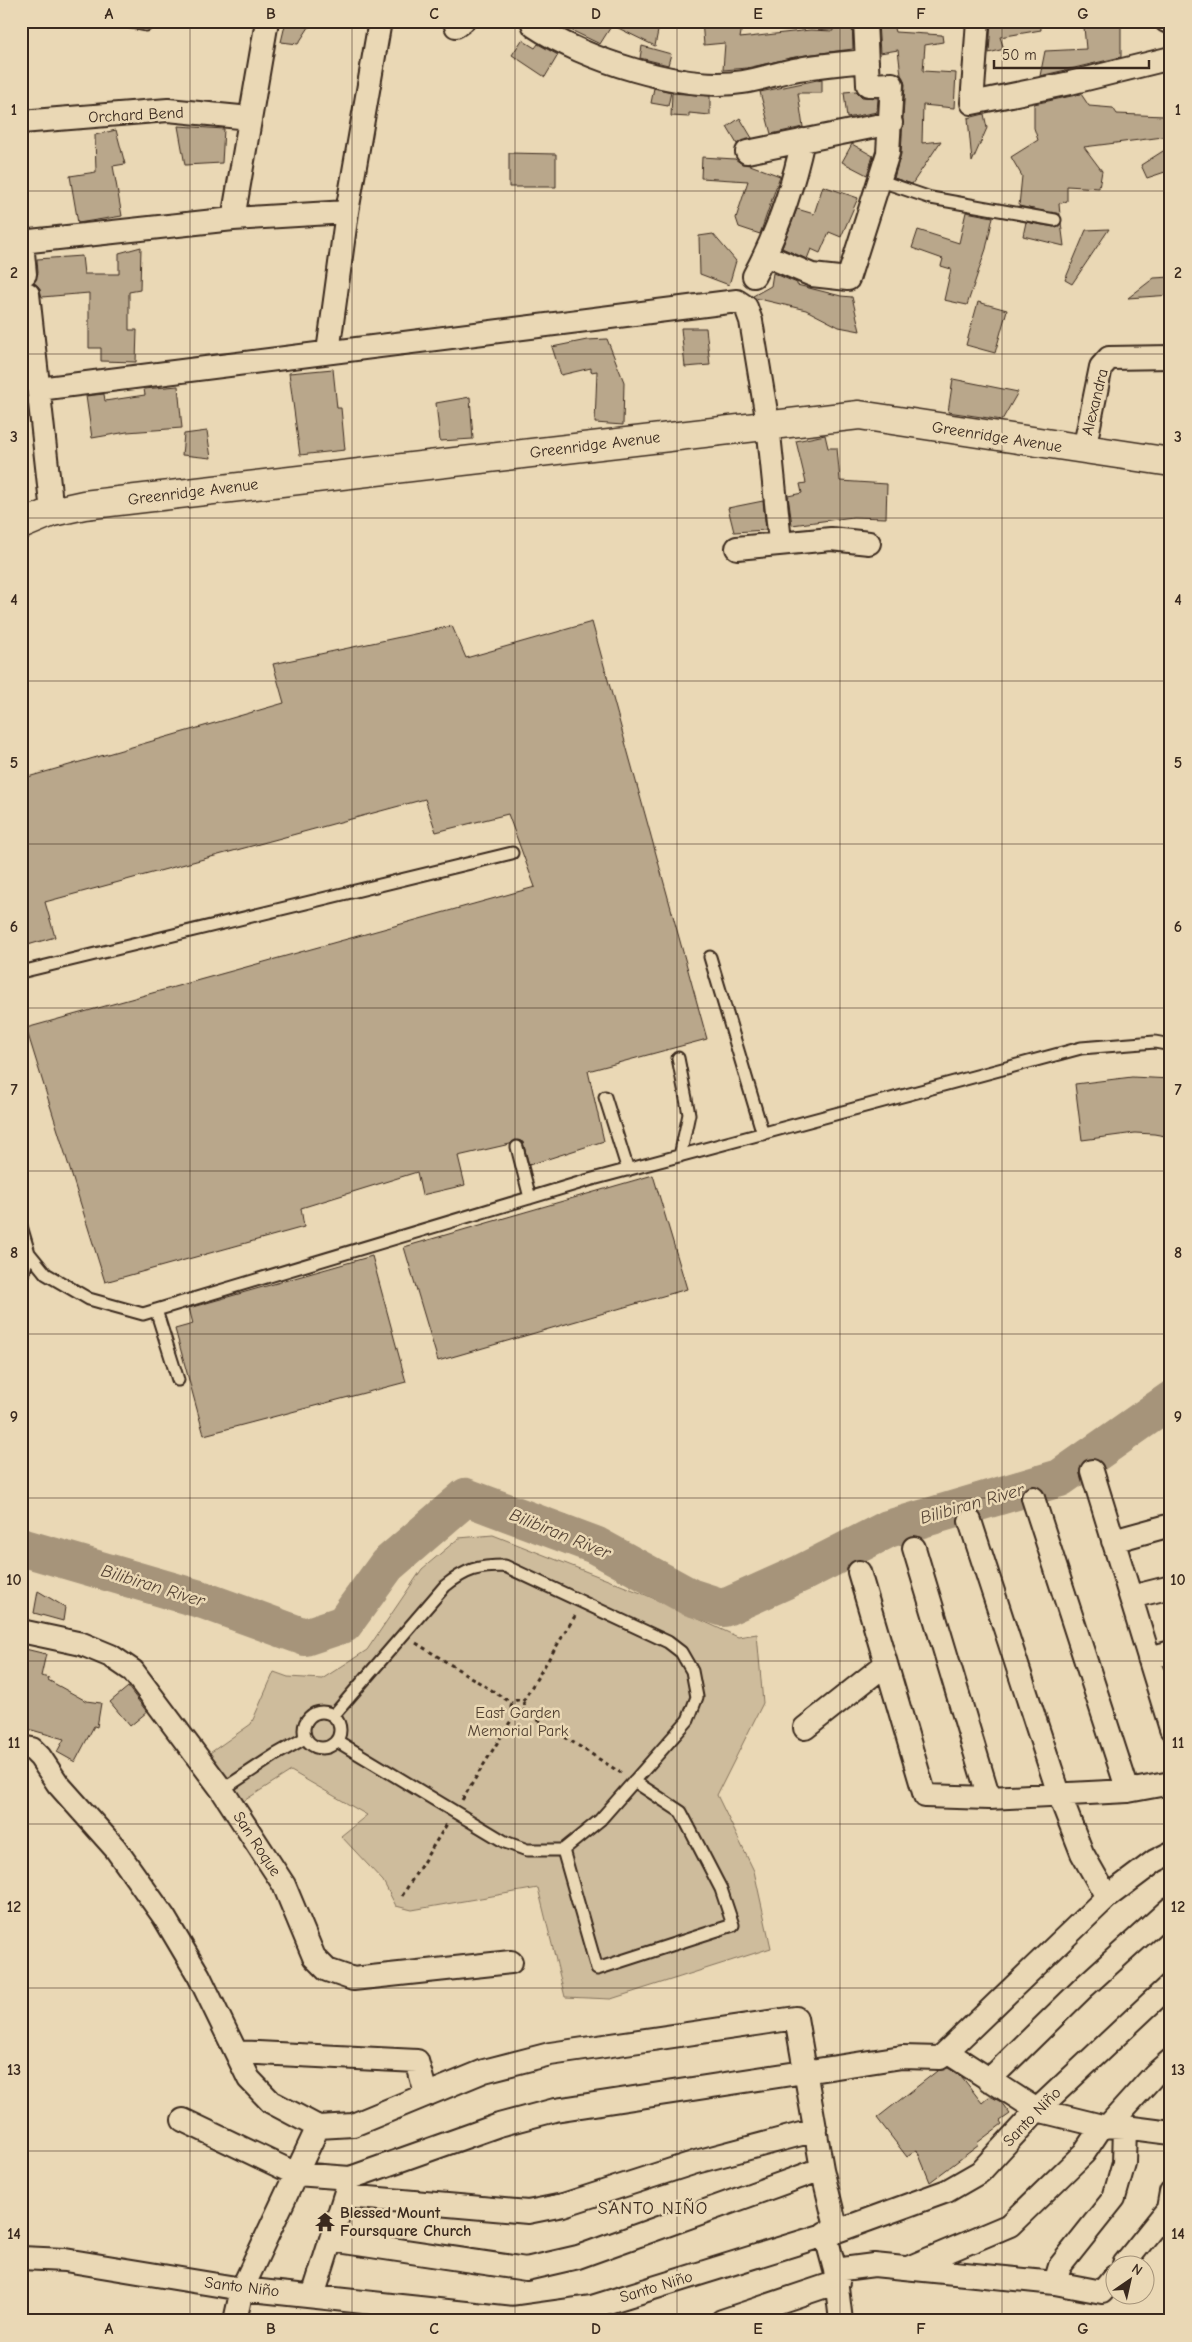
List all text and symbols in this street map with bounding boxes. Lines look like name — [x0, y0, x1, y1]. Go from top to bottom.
text: A — [105, 5, 114, 23]
text: B — [266, 5, 276, 23]
text: C — [429, 5, 439, 23]
text: D — [591, 5, 601, 23]
text: E — [753, 5, 763, 23]
text: F — [916, 5, 926, 23]
text: G — [1077, 5, 1089, 23]
scale bar — [994, 38, 1150, 70]
text: 50 m — [1002, 46, 1037, 64]
text: 1 — [11, 101, 17, 119]
text: 1 — [1175, 101, 1181, 119]
street label: Orchard Bend — [88, 104, 184, 126]
text: 2 — [10, 264, 18, 282]
text: 2 — [1174, 264, 1182, 282]
street label: Alexandra — [1078, 367, 1112, 437]
street label: Greenridge Avenue — [931, 418, 1063, 456]
text: 3 — [10, 428, 18, 446]
street label: Greenridge Avenue — [529, 428, 661, 462]
text: 3 — [1174, 428, 1182, 446]
street label: Greenridge Avenue — [127, 475, 259, 509]
text: 4 — [10, 591, 18, 609]
text: 4 — [1174, 591, 1182, 609]
text: 5 — [10, 754, 18, 772]
text: 5 — [1174, 754, 1182, 772]
text: 6 — [10, 918, 18, 936]
text: 6 — [1174, 918, 1182, 936]
text: 7 — [10, 1081, 18, 1099]
text: 7 — [1174, 1081, 1182, 1099]
text: 8 — [10, 1244, 18, 1262]
text: 8 — [1174, 1244, 1182, 1262]
text: 9 — [10, 1408, 18, 1426]
text: 9 — [1174, 1408, 1182, 1426]
water label: Bilibiran River — [918, 1479, 1027, 1529]
water label: Bilibiran River — [506, 1504, 614, 1564]
water label: Bilibiran River — [99, 1560, 208, 1612]
text: 10 — [6, 1571, 22, 1589]
text: 10 — [1170, 1571, 1186, 1589]
park label: East Garden Memorial Park — [468, 1704, 569, 1740]
text: 11 — [8, 1734, 20, 1752]
text: 11 — [1172, 1734, 1184, 1752]
street label: San Roque — [229, 1808, 285, 1880]
text: 12 — [7, 1898, 21, 1916]
text: 12 — [1171, 1898, 1185, 1916]
text: 13 — [7, 2061, 21, 2079]
text: 13 — [1171, 2061, 1185, 2079]
street label: Santo Niño — [999, 2084, 1065, 2150]
district label: SANTO NIÑO — [598, 2198, 708, 2219]
place label: Blessed Mount Foursquare Church — [340, 2204, 472, 2240]
temple icon: Blessed Mount Foursquare Church — [314, 2211, 336, 2233]
text: 14 — [7, 2225, 21, 2243]
text: 14 — [1171, 2225, 1185, 2243]
north arrow — [1104, 2254, 1154, 2304]
text: N — [1128, 2260, 1146, 2279]
street label: Santo Niño — [617, 2267, 695, 2307]
street label: Santo Niño — [204, 2273, 280, 2301]
text: A — [105, 2320, 114, 2338]
text: B — [266, 2320, 276, 2338]
text: C — [429, 2320, 439, 2338]
text: D — [591, 2320, 601, 2338]
text: E — [753, 2320, 763, 2338]
text: F — [916, 2320, 926, 2338]
text: G — [1077, 2320, 1089, 2338]

